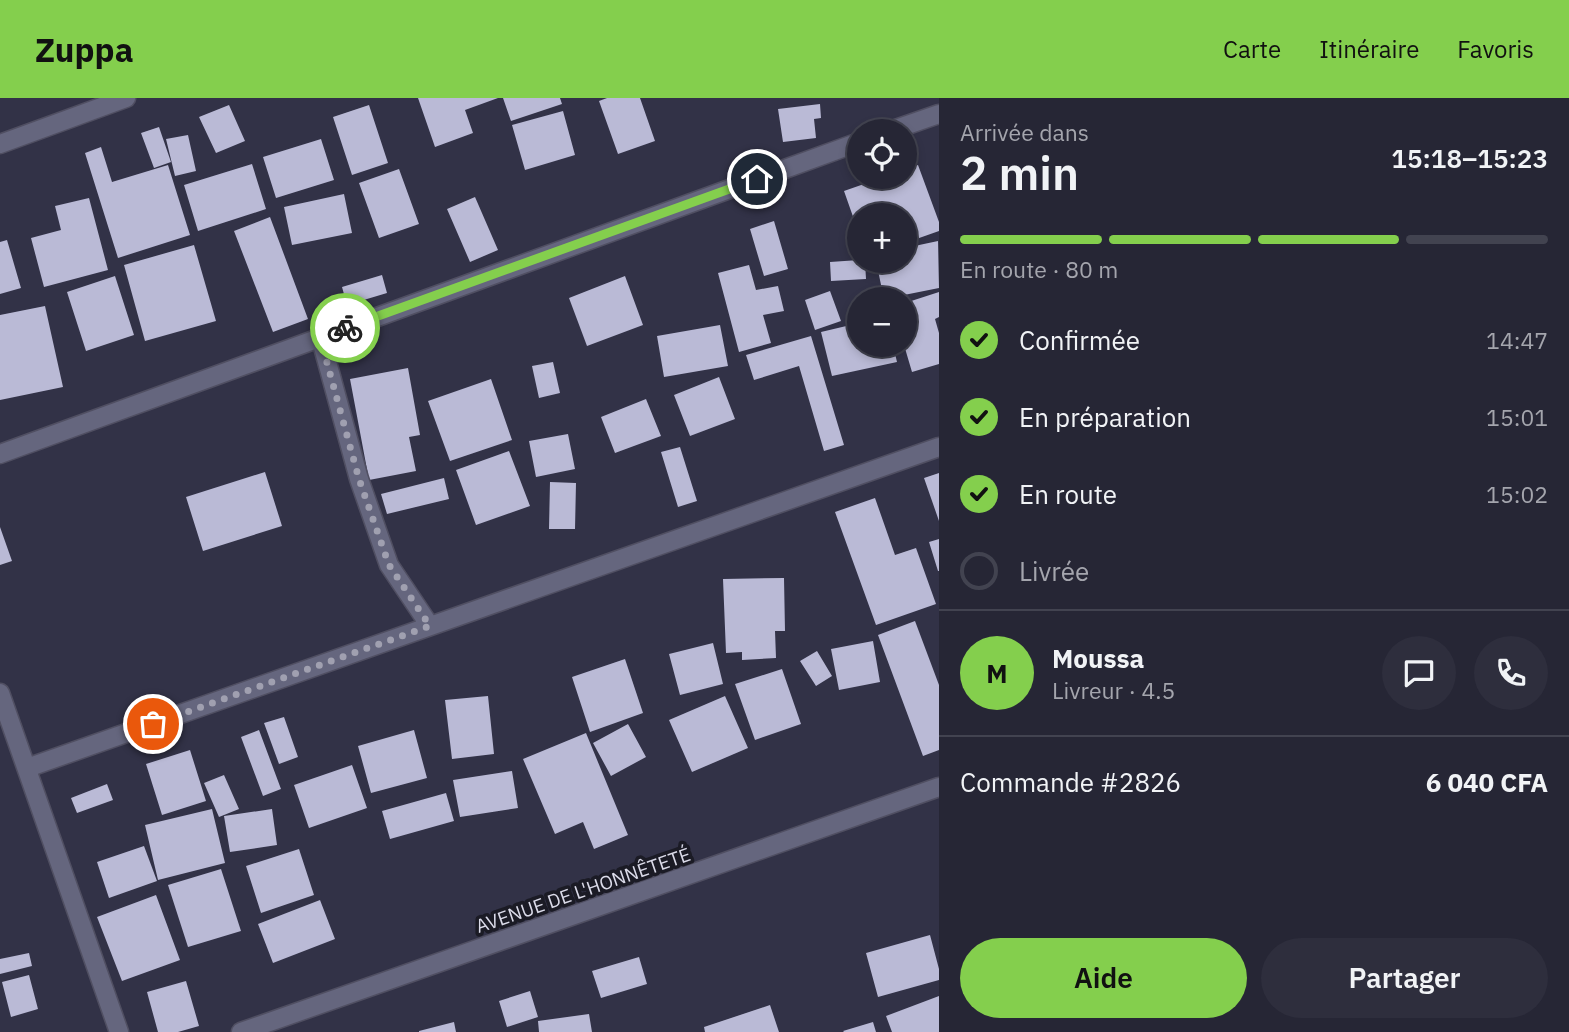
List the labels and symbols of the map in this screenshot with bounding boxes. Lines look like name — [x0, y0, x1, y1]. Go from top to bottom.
pin — [727, 149, 787, 209]
courier — [310, 293, 380, 363]
pin — [123, 694, 183, 754]
street label: AVENUE DE L'HONNÊTETÉ — [472, 842, 694, 938]

